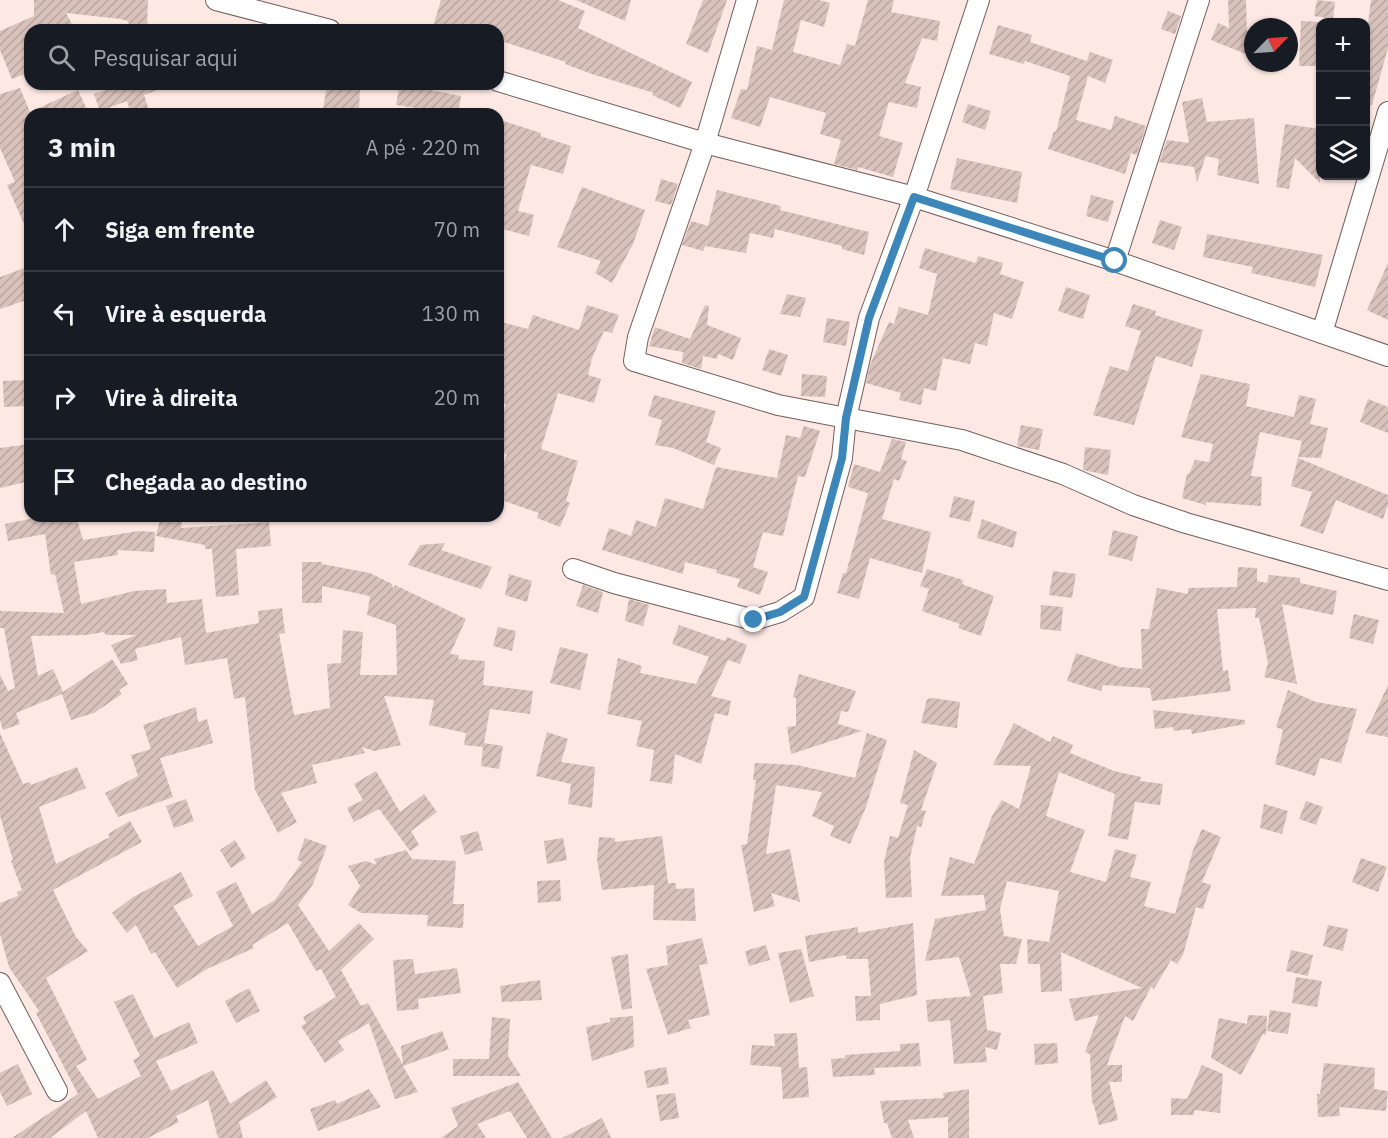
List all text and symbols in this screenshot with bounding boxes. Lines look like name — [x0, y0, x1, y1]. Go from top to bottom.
north arrow — [1244, 18, 1298, 72]
map controls — [1316, 18, 1370, 180]
button: + — [1316, 18, 1370, 72]
search box — [24, 24, 504, 90]
icon: search — [45, 41, 78, 74]
text: Pesquisar aqui — [93, 43, 238, 72]
button: − — [1316, 72, 1370, 126]
button: layers — [1316, 126, 1370, 180]
text: 3 min — [48, 130, 116, 164]
text: A pé · 220 m — [366, 134, 480, 161]
icon: ahead — [48, 213, 81, 246]
text: Siga em frente — [105, 215, 255, 244]
text: 70 m — [434, 216, 480, 243]
route start — [1101, 247, 1127, 273]
icon: left — [48, 297, 81, 330]
text: Vire à esquerda — [105, 299, 267, 328]
text: 130 m — [422, 300, 480, 327]
icon: right — [48, 381, 81, 414]
text: Vire à direita — [105, 383, 238, 412]
text: 20 m — [434, 384, 480, 411]
icon: arrive — [48, 465, 81, 498]
text: Chegada ao destino — [105, 467, 308, 496]
route end — [740, 606, 766, 632]

